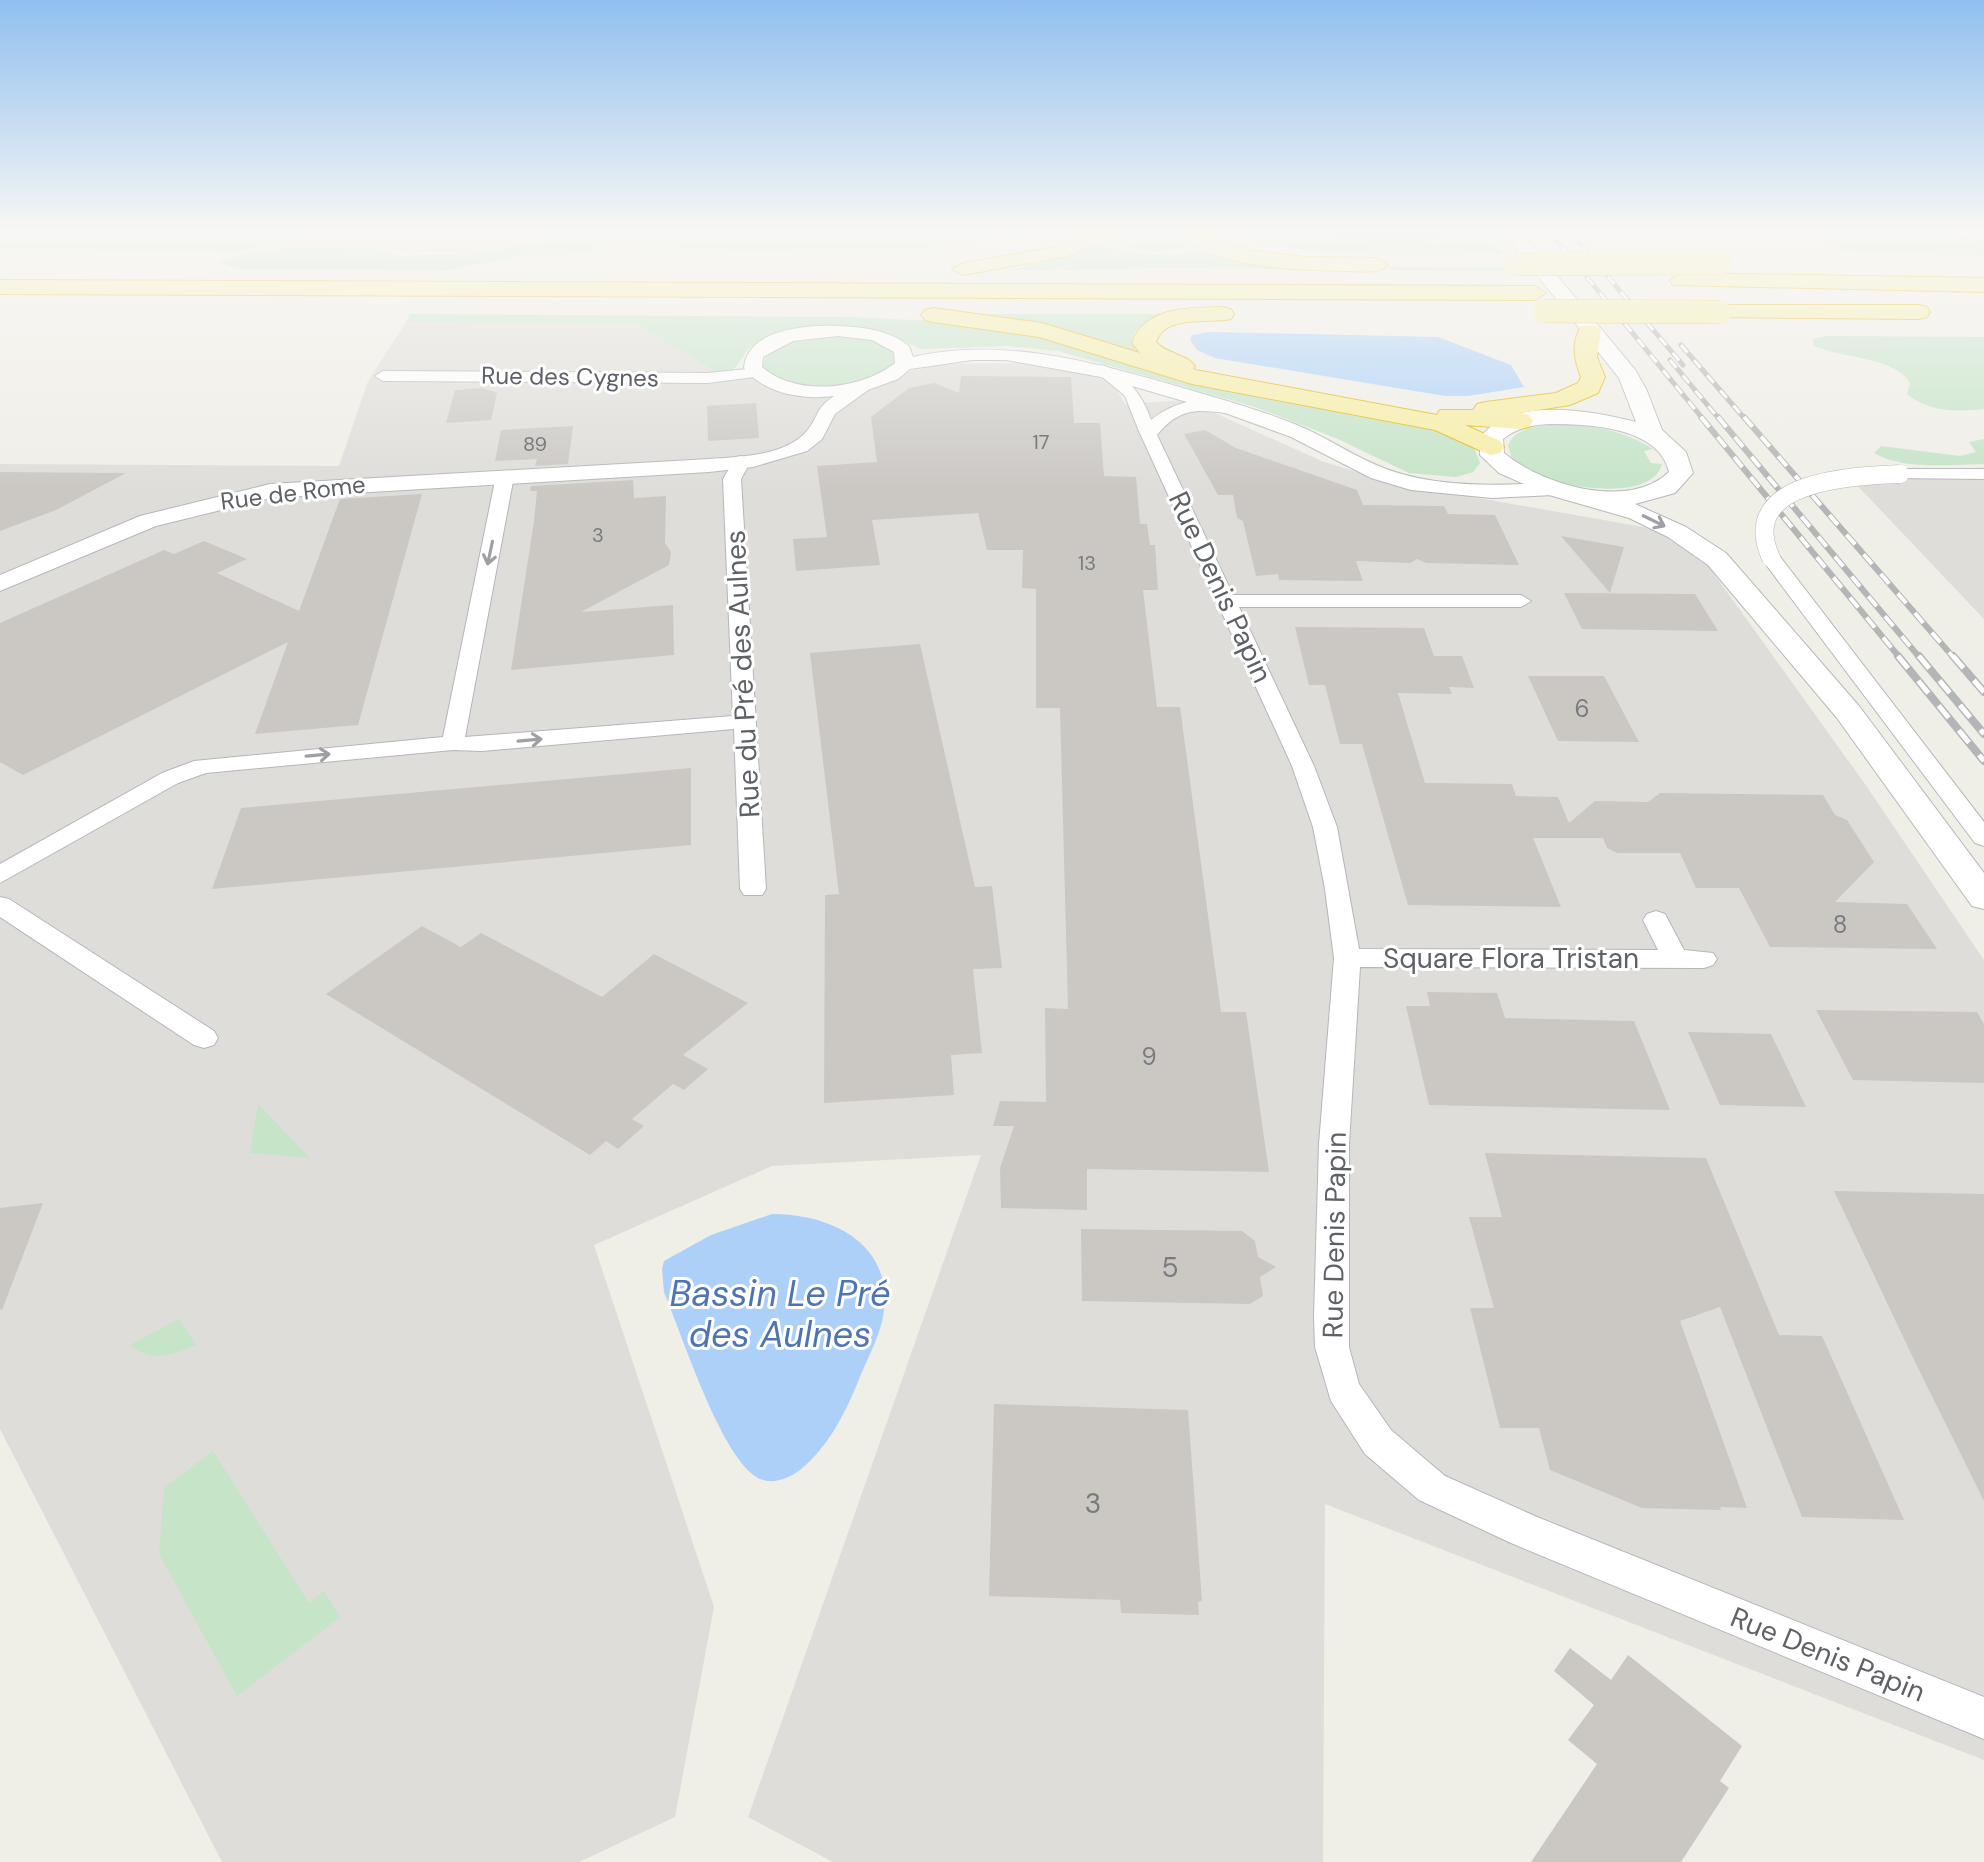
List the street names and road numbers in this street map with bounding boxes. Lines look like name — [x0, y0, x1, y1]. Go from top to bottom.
street label: Rue des Cygnes — [481, 359, 659, 394]
street label: Rue de Rome — [219, 468, 367, 517]
street label: Rue Denis Papin — [1160, 486, 1281, 689]
street label: Rue du Pré des Aulnes — [716, 529, 769, 819]
street label: Square Flora Tristan — [1383, 940, 1639, 977]
street label: Rue Denis Papin — [1314, 1131, 1355, 1339]
street label: Rue Denis Papin — [1725, 1599, 1931, 1710]

